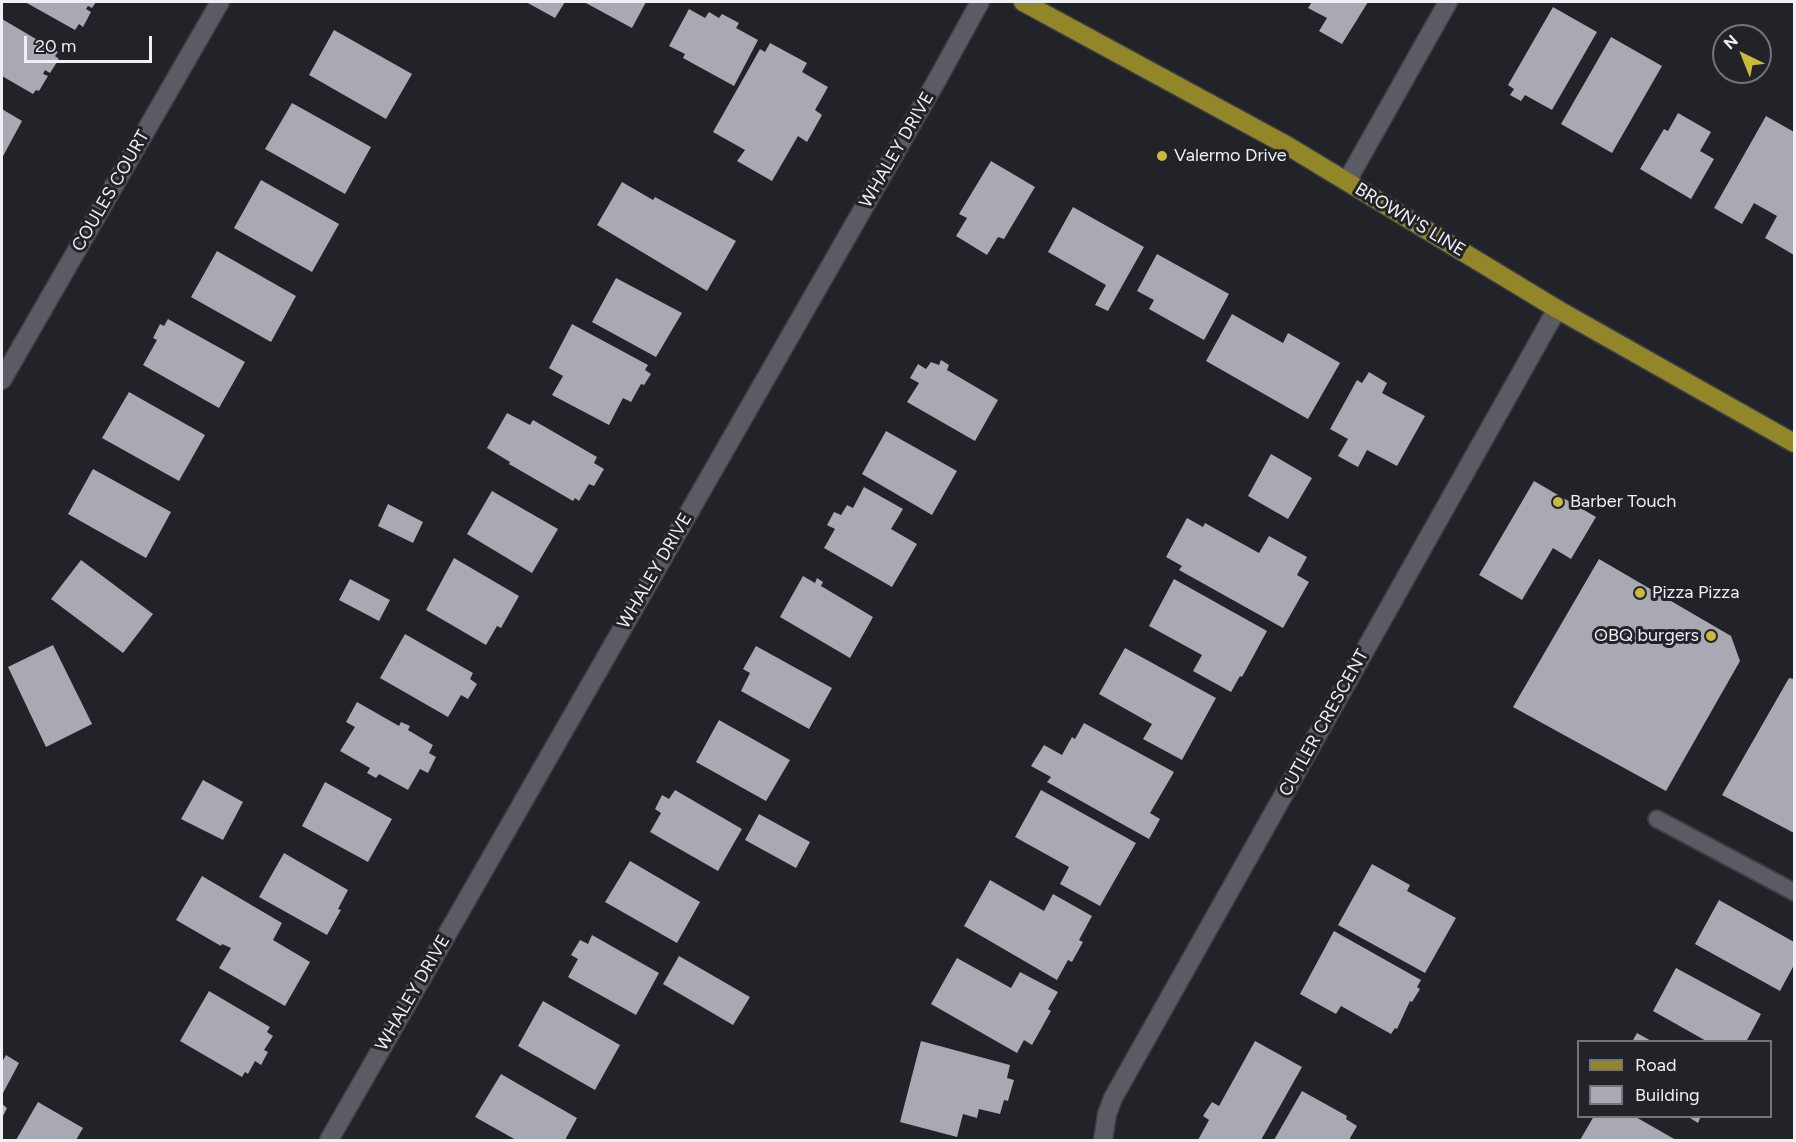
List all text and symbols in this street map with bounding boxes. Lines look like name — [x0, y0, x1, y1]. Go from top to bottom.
scale bar — [27, 24, 154, 62]
north arrow — [1712, 24, 1772, 84]
text: N — [1720, 31, 1742, 53]
text: 20 m — [35, 35, 76, 57]
street label: WHALEY DRIVE — [855, 88, 939, 212]
street label: COULES COURT — [68, 127, 154, 255]
place label: Valermo Drive — [1174, 145, 1287, 167]
marker: Valermo Drive — [1155, 149, 1169, 163]
street label: BROWN'S LINE — [1351, 178, 1469, 262]
place label: Barber Touch — [1570, 491, 1676, 513]
marker: Barber Touch — [1551, 495, 1565, 509]
street label: WHALEY DRIVE — [613, 509, 697, 633]
place label: Pizza Pizza — [1652, 582, 1739, 604]
marker: Pizza Pizza — [1633, 586, 1647, 600]
place label: OBQ burgers — [1594, 625, 1699, 647]
marker: OBQ burgers — [1704, 629, 1718, 643]
street label: CUTLER CRESCENT — [1275, 646, 1373, 800]
street label: WHALEY DRIVE — [371, 931, 455, 1055]
legend — [1577, 1040, 1772, 1118]
text: Road — [1635, 1054, 1676, 1076]
text: Building — [1635, 1084, 1700, 1106]

